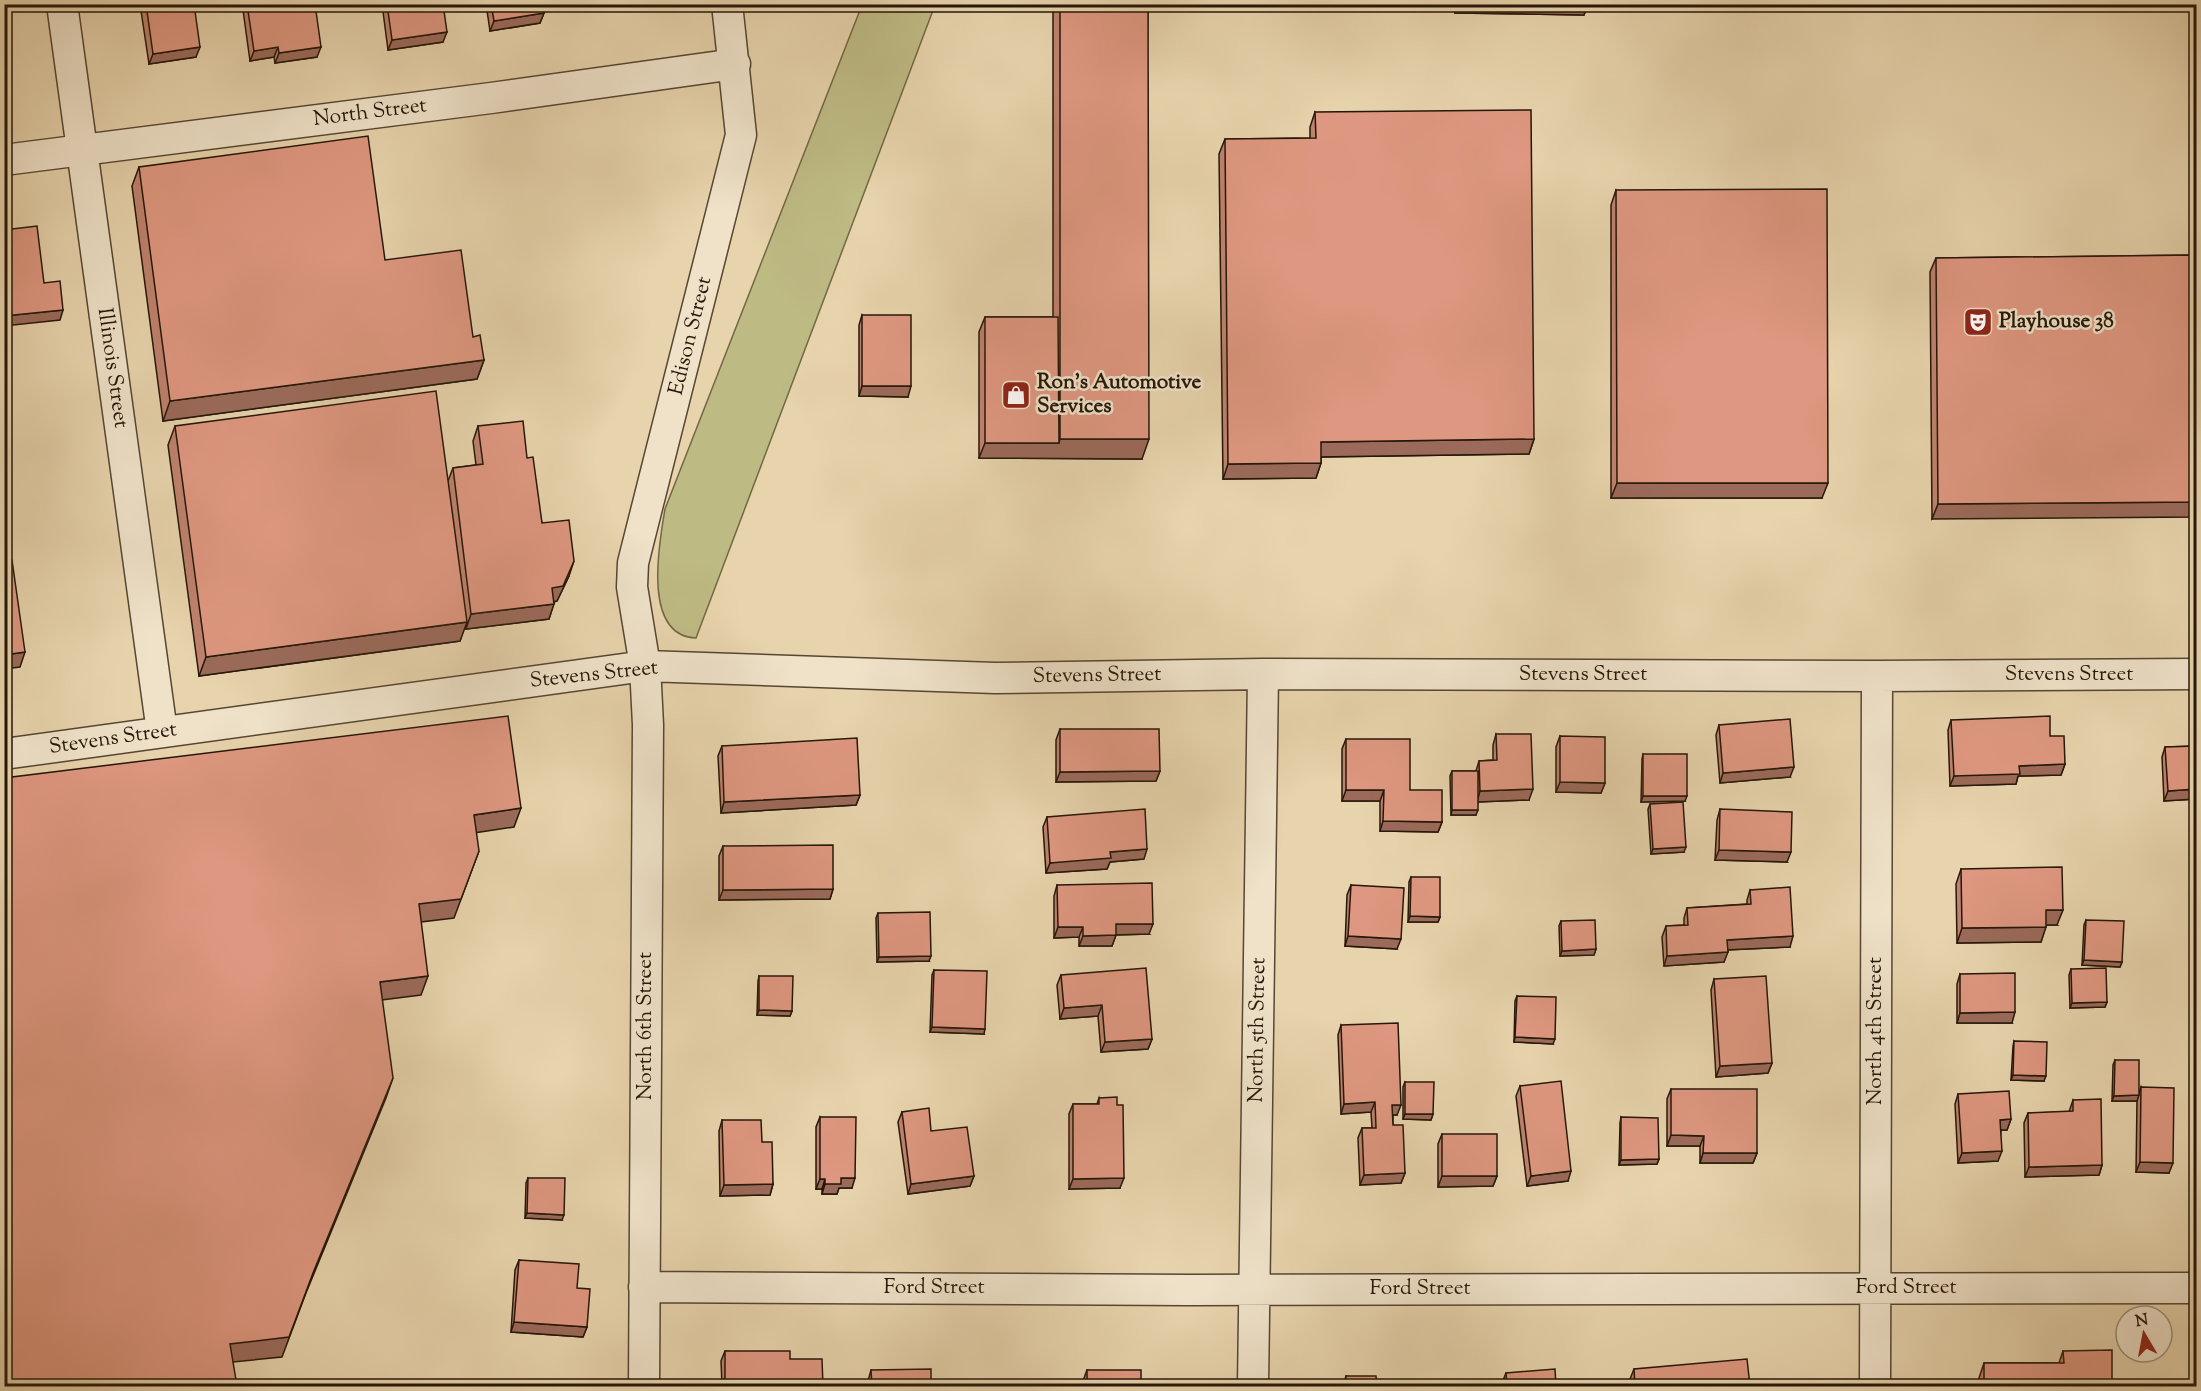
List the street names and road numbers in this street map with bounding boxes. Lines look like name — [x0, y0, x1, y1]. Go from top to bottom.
street label: North Street — [312, 91, 428, 135]
street label: Edison Street — [662, 273, 720, 399]
street label: Illinois Street — [89, 306, 135, 430]
street label: Stevens Street — [528, 653, 660, 697]
street label: Stevens Street — [1032, 660, 1162, 692]
street label: Stevens Street — [1519, 660, 1647, 690]
street label: Stevens Street — [2005, 660, 2133, 690]
street label: Stevens Street — [47, 715, 179, 763]
street label: North 6th Street — [631, 952, 661, 1100]
street label: North 5th Street — [1242, 957, 1274, 1103]
street label: North 4th Street — [1861, 957, 1891, 1105]
street label: Ford Street — [883, 1273, 985, 1303]
street label: Ford Street — [1855, 1273, 1957, 1303]
street label: Ford Street — [1369, 1274, 1471, 1304]

